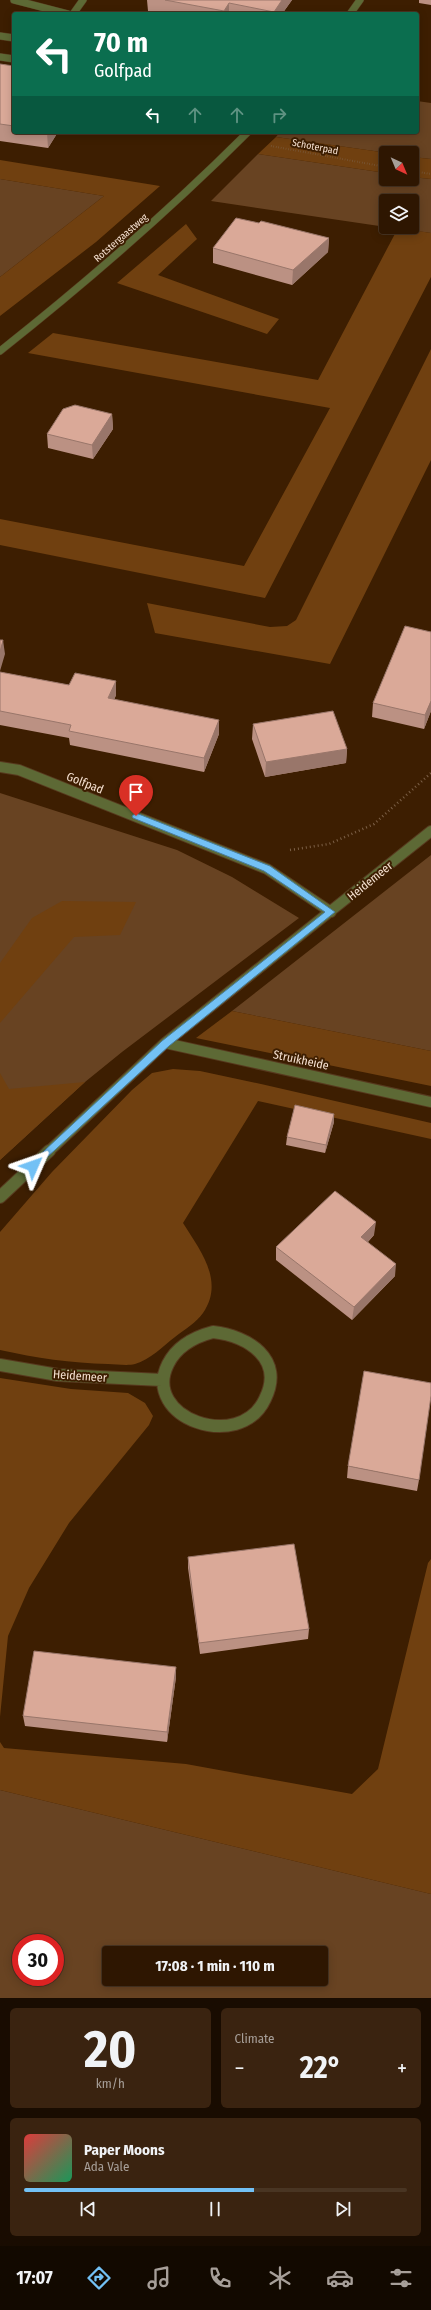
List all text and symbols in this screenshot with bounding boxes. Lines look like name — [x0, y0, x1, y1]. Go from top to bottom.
text: 70 m — [94, 26, 148, 59]
icon: left — [28, 28, 80, 80]
text: Golfpad — [94, 60, 152, 82]
icon: left — [142, 104, 164, 126]
icon: ahead — [184, 104, 206, 126]
icon: ahead — [226, 104, 248, 126]
icon: right — [268, 104, 290, 126]
street label: Schoterpad — [291, 137, 339, 157]
north arrow — [379, 146, 419, 186]
map controls — [379, 146, 419, 234]
button: layers — [379, 194, 419, 234]
street label: Rotstergaastweg — [92, 211, 151, 265]
street label: Golfpad — [64, 769, 106, 797]
pin — [119, 775, 153, 816]
icon: arrive — [125, 781, 147, 803]
street label: Heidemeer — [345, 858, 396, 903]
street label: Struikheide — [272, 1047, 330, 1073]
position arrow — [12, 1145, 54, 1187]
street label: Heidemeer — [53, 1367, 108, 1385]
speed limit sign: 30 — [12, 1934, 64, 1986]
text: 17:08 · 1 min · 110 m — [155, 1957, 275, 1975]
text: 20 — [84, 2018, 136, 2081]
text: Climate — [235, 2031, 275, 2046]
text: 22° — [300, 2050, 342, 2086]
text: − — [235, 2055, 244, 2082]
text: + — [397, 2055, 407, 2082]
text: km/h — [96, 2076, 125, 2091]
text: Paper Moons — [84, 2141, 165, 2159]
text: Ada Vale — [84, 2159, 129, 2174]
icon: previous — [77, 2198, 99, 2220]
icon: pause — [204, 2198, 226, 2220]
icon: next — [332, 2198, 354, 2220]
icon: directions — [85, 2264, 113, 2292]
icon: music — [145, 2264, 173, 2292]
icon: phone — [206, 2264, 234, 2292]
icon: climate — [266, 2264, 294, 2292]
icon: car — [326, 2264, 354, 2292]
icon: filters — [387, 2264, 415, 2292]
text: 17:07 — [16, 2267, 53, 2289]

